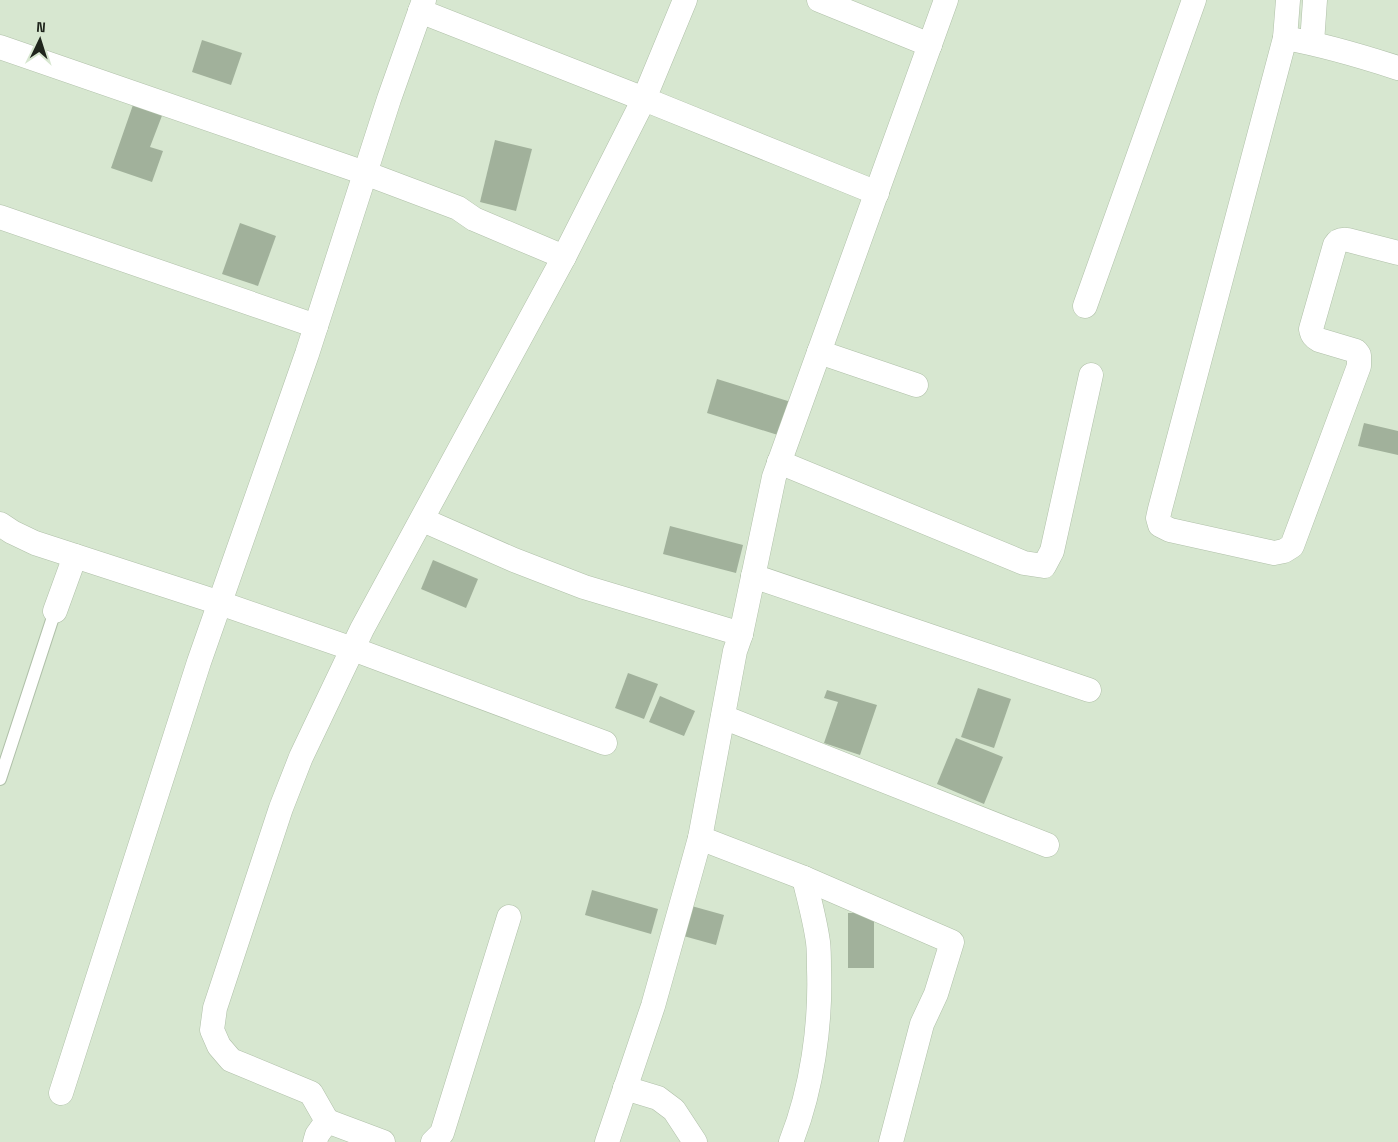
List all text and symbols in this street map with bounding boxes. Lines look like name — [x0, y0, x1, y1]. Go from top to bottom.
north arrow — [15, 15, 65, 65]
text: N — [36, 18, 46, 36]

